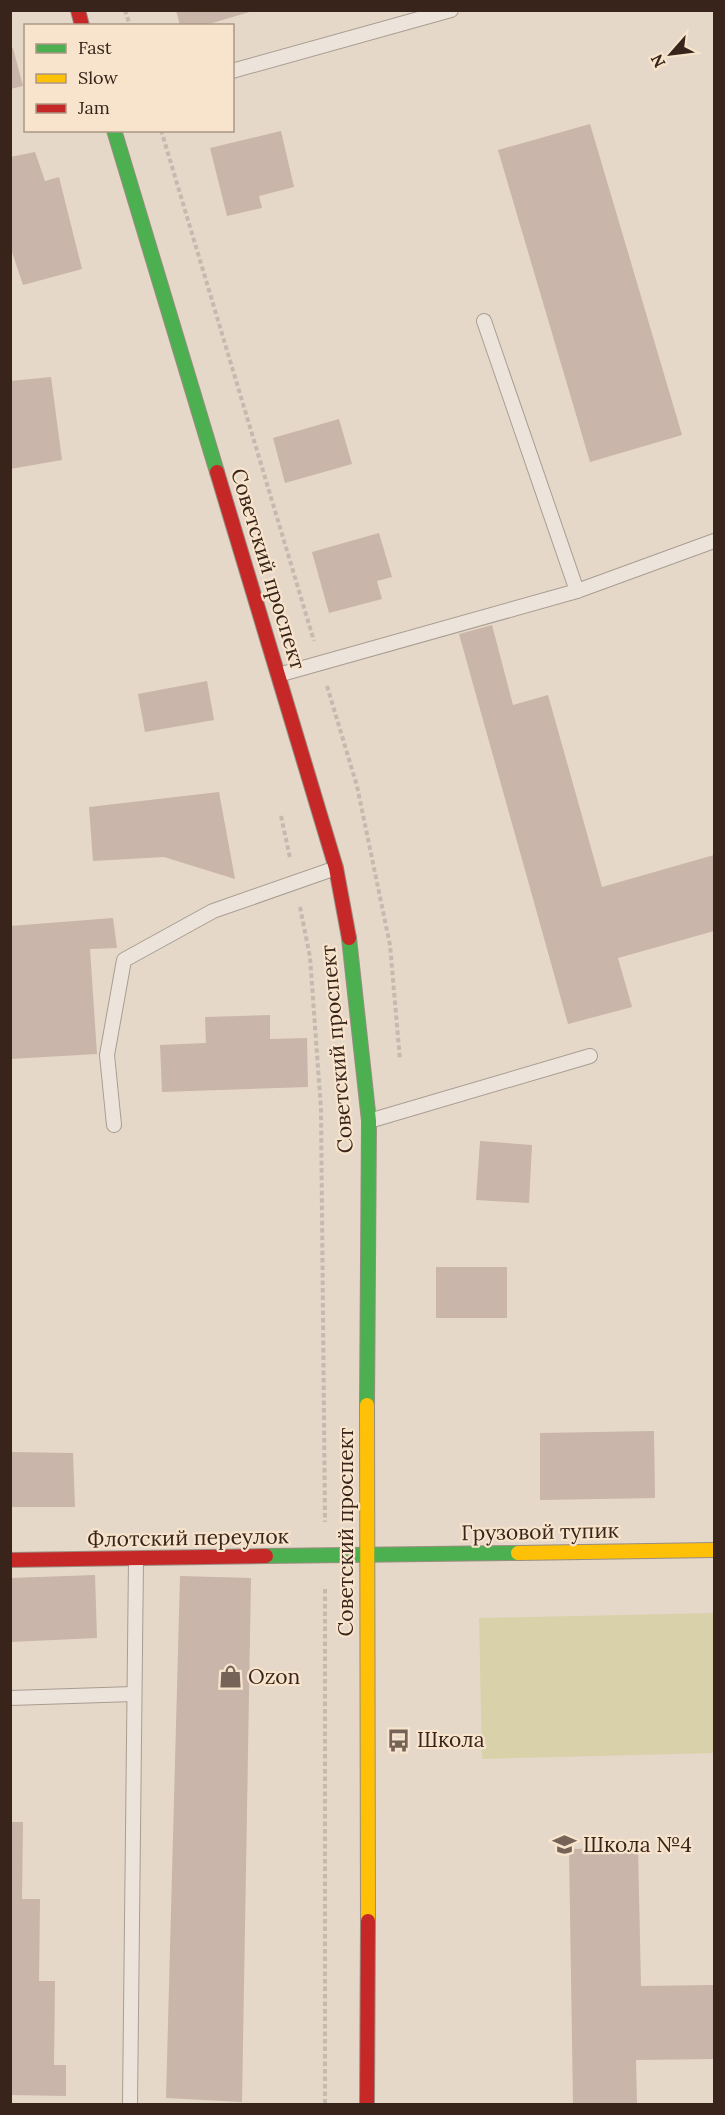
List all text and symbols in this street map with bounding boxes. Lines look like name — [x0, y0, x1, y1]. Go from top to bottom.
legend — [24, 24, 234, 132]
north arrow — [641, 24, 701, 84]
text: Fast — [78, 36, 112, 59]
text: N — [646, 51, 669, 71]
text: Slow — [78, 66, 118, 89]
text: Jam — [77, 96, 110, 119]
street label: Советский проспект — [225, 465, 312, 673]
street label: Советский проспект — [314, 944, 359, 1154]
street label: Советский проспект — [332, 1428, 359, 1636]
street label: Грузовой тупик — [461, 1517, 620, 1546]
street label: Флотский переулок — [87, 1522, 290, 1553]
place label: Ozon — [248, 1663, 301, 1690]
shop icon: Ozon — [217, 1664, 243, 1690]
place label: Школа — [417, 1726, 485, 1753]
bus stop icon: Школа — [386, 1727, 412, 1753]
place label: Школа №4 — [583, 1831, 692, 1858]
school or university icon: Школа №4 — [552, 1832, 578, 1858]

